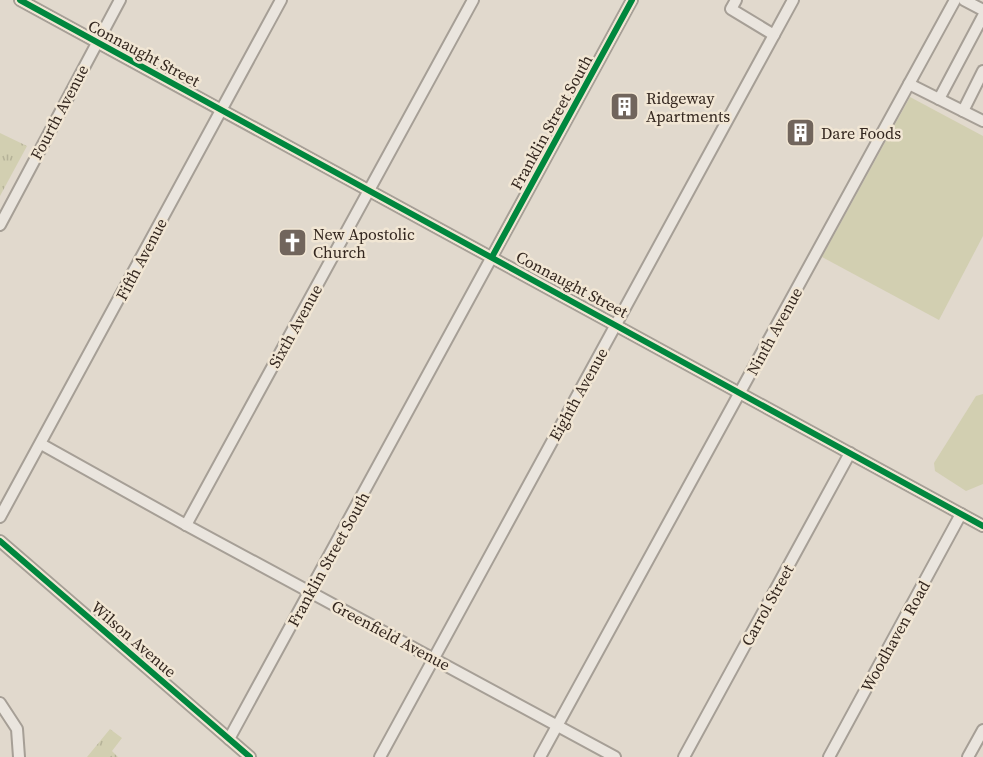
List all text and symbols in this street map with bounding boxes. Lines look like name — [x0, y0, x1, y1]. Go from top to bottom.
street label: Connaught Street — [84, 14, 204, 92]
street label: Franklin Street South — [505, 50, 597, 193]
street label: Fourth Avenue — [25, 61, 93, 163]
place label: Ridgeway Apartments — [646, 87, 730, 127]
building icon: Ridgeway Apartments — [609, 91, 641, 123]
building icon: Dare Foods — [784, 117, 816, 149]
place label: Dare Foods — [821, 122, 901, 144]
street label: Fifth Avenue — [110, 214, 172, 304]
place label: New Apostolic Church — [313, 223, 415, 263]
church icon: New Apostolic Church — [276, 227, 308, 259]
street label: Connaught Street — [512, 245, 632, 323]
street label: Sixth Avenue — [263, 280, 327, 372]
street label: Ninth Avenue — [741, 283, 807, 379]
street label: Eighth Avenue — [543, 344, 613, 444]
street label: Franklin Street South — [282, 487, 374, 630]
street label: Carrol Street — [736, 560, 799, 650]
street label: Woodhaven Road — [855, 576, 935, 696]
street label: Greenfield Avenue — [328, 594, 454, 676]
street label: Wilson Avenue — [87, 596, 181, 682]

